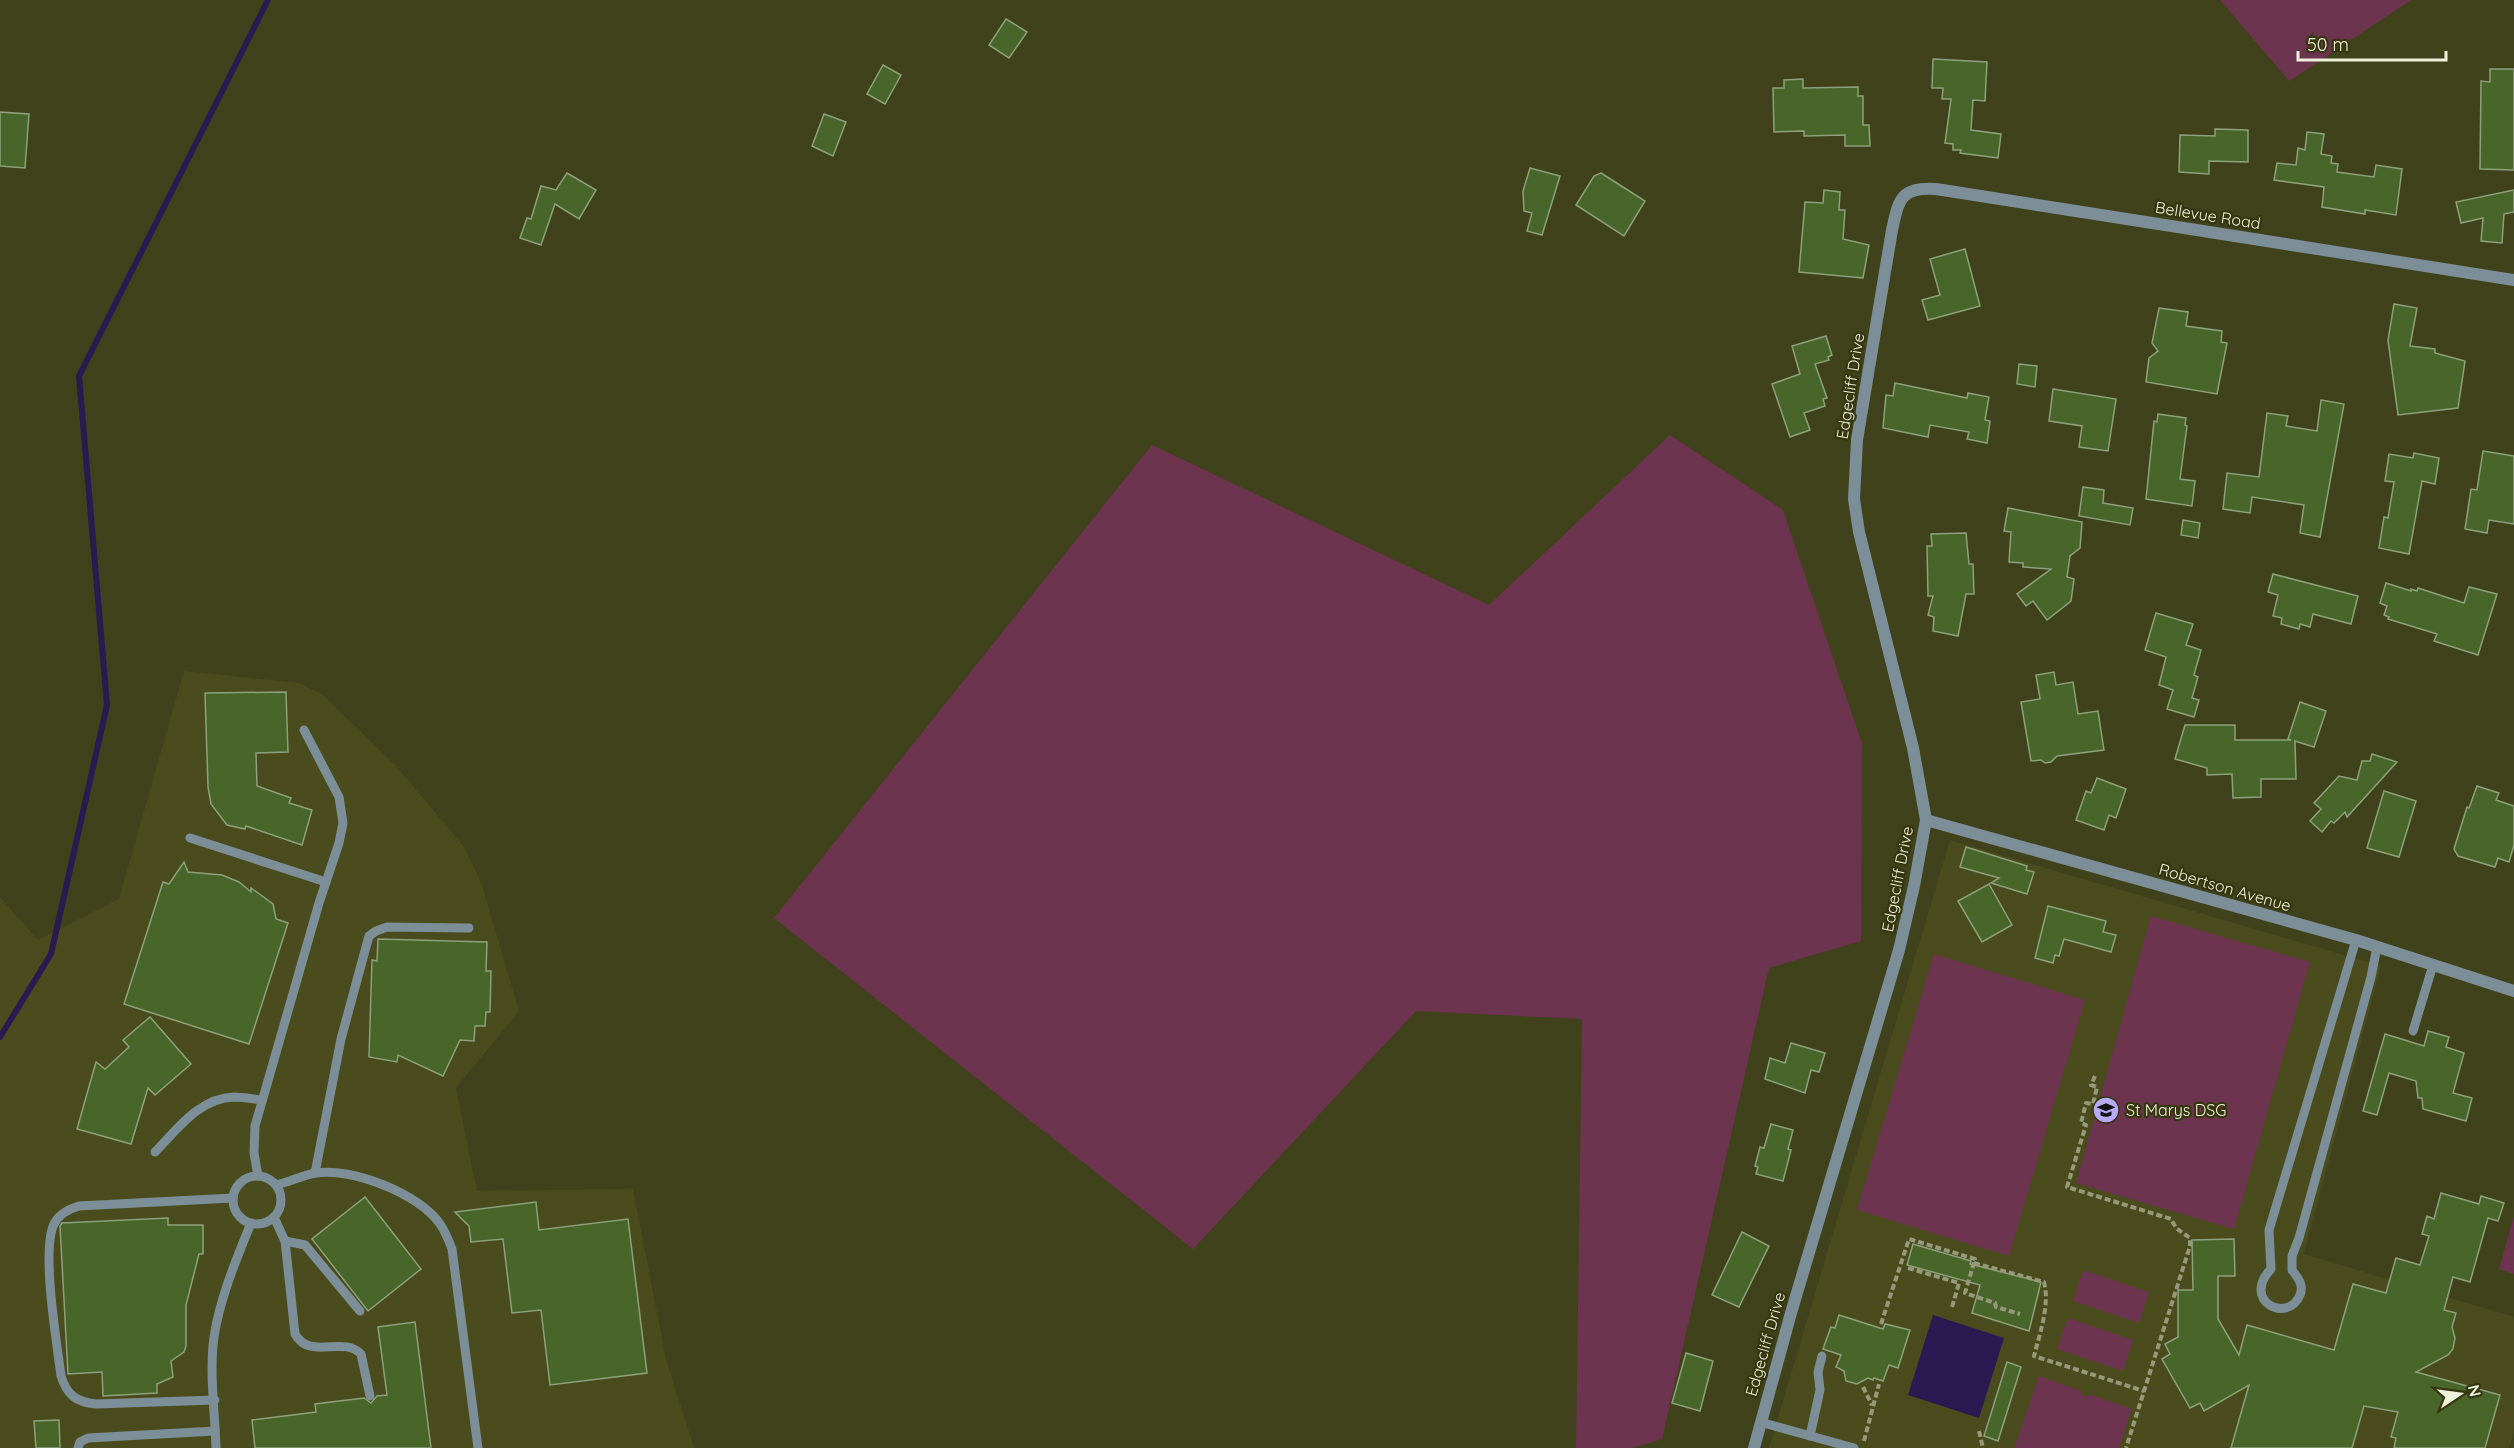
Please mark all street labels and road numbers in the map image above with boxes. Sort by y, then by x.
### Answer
street label: Bellevue Road [2154,197,2262,233]
street label: Edgecliff Drive [1832,331,1868,441]
street label: Edgecliff Drive [1877,824,1917,934]
street label: Robertson Avenue [2157,859,2293,915]
street label: Edgecliff Drive [1741,1290,1789,1398]

